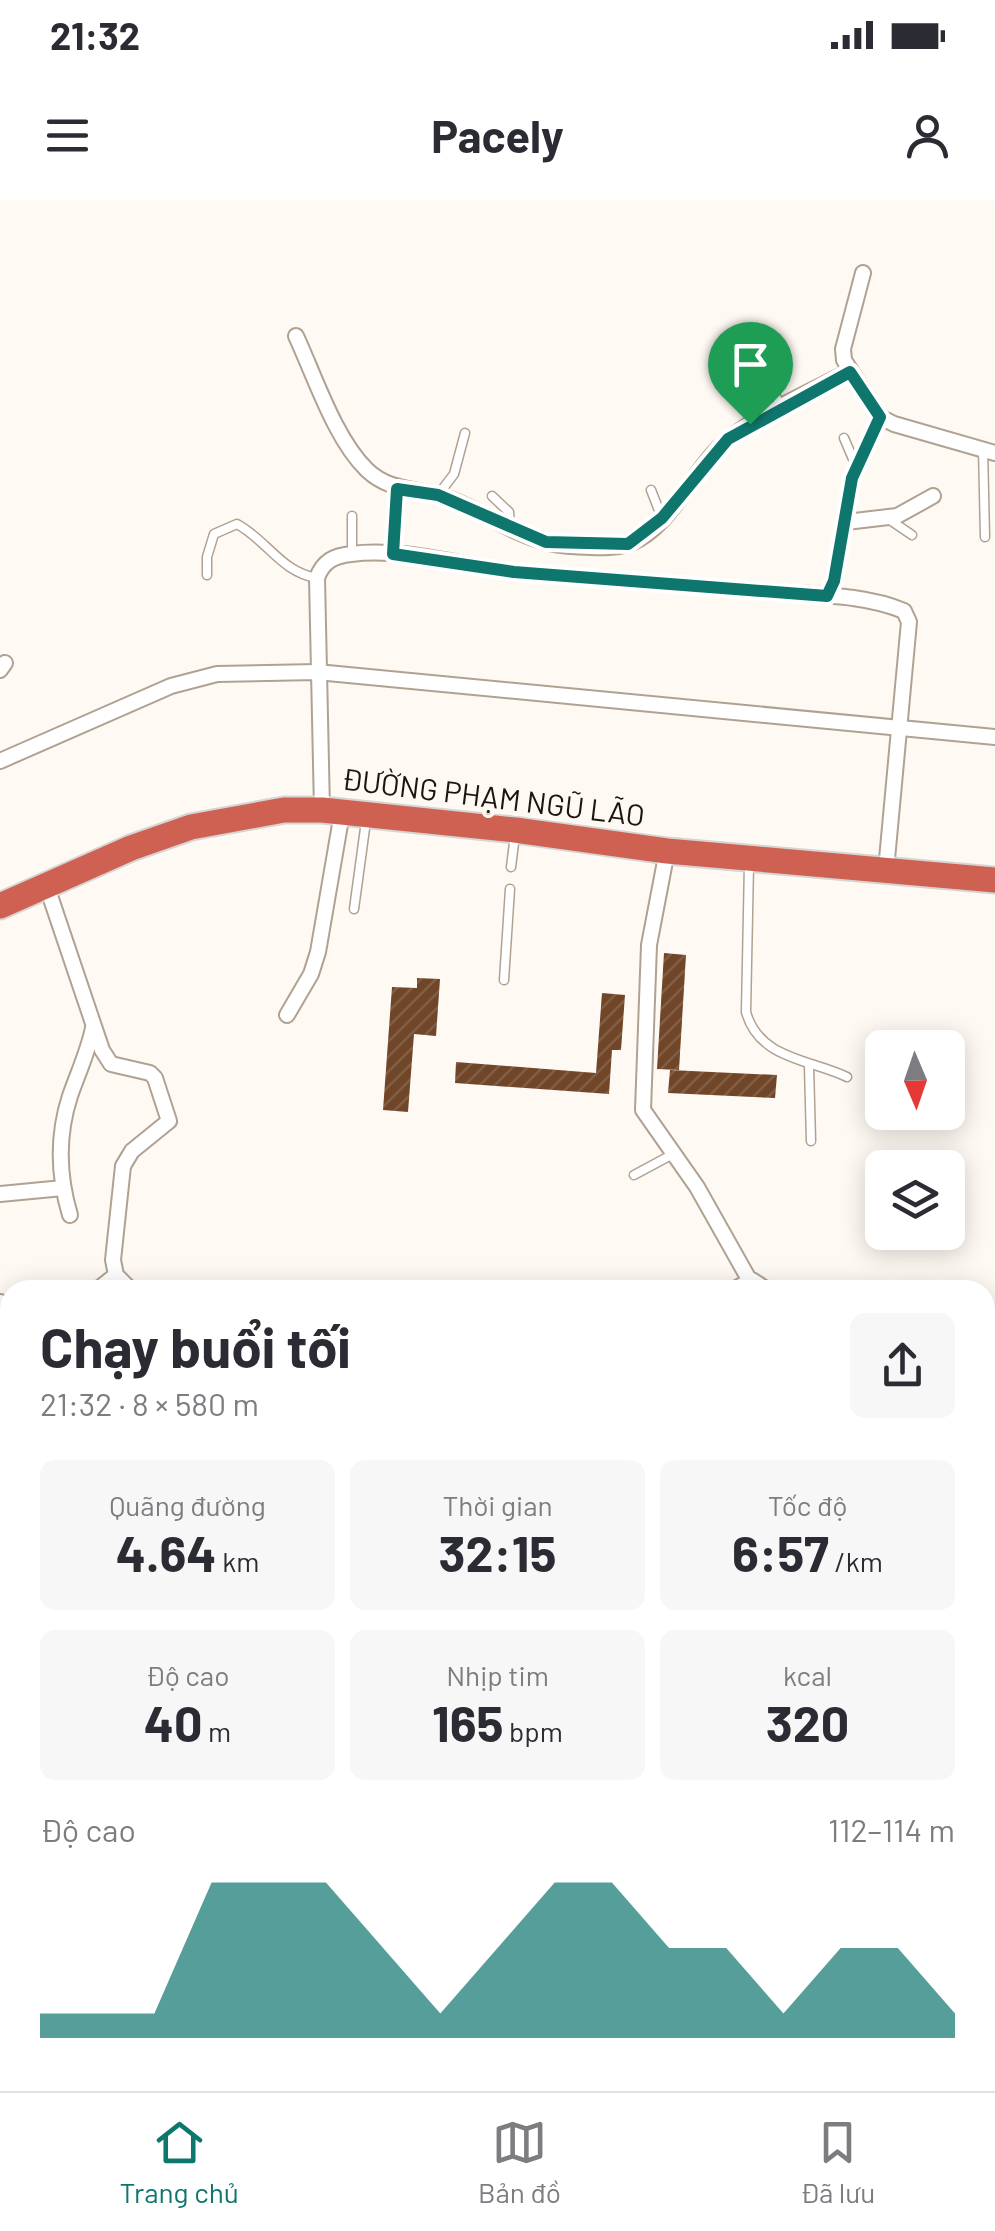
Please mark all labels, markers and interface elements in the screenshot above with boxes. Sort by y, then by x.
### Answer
text: 21:32 [50,12,140,58]
icon: menu [40,108,95,163]
text: Pacely [431,108,564,162]
icon: person [900,108,955,163]
pin [708,322,793,425]
icon: arrive [723,337,778,392]
street label: ĐƯỜNG PHẠM NGŨ LÃO [340,760,647,832]
north arrow [865,1030,965,1130]
map controls [865,1030,965,1250]
button: layers [865,1150,965,1250]
text: Chạy buổi tối [40,1313,351,1379]
button: share [850,1313,955,1418]
text: 21:32 · 8 × 580 m [40,1384,259,1422]
text: Quãng đường [109,1488,266,1522]
text: Thời gian [442,1488,553,1522]
text: Tốc độ [768,1488,847,1522]
text: 4.64 [116,1522,217,1582]
text: 32:15 [439,1522,556,1582]
text: 6:57 [732,1522,829,1582]
text: km [217,1544,259,1578]
text: /km [829,1544,883,1578]
text: Độ cao [146,1658,229,1692]
text: Nhịp tim [446,1658,549,1692]
text: kcal [783,1658,832,1692]
text: 40 [144,1692,202,1752]
text: 165 [432,1692,503,1752]
text: 320 [766,1692,849,1752]
text: m [202,1714,231,1748]
text: bpm [503,1714,563,1748]
text: Độ cao [40,1810,136,1848]
text: 112–114 m [828,1810,955,1848]
tab: Trang chủ [120,2115,239,2209]
tab: Bản đồ [478,2115,561,2209]
tab: Đã lưu [800,2115,875,2209]

